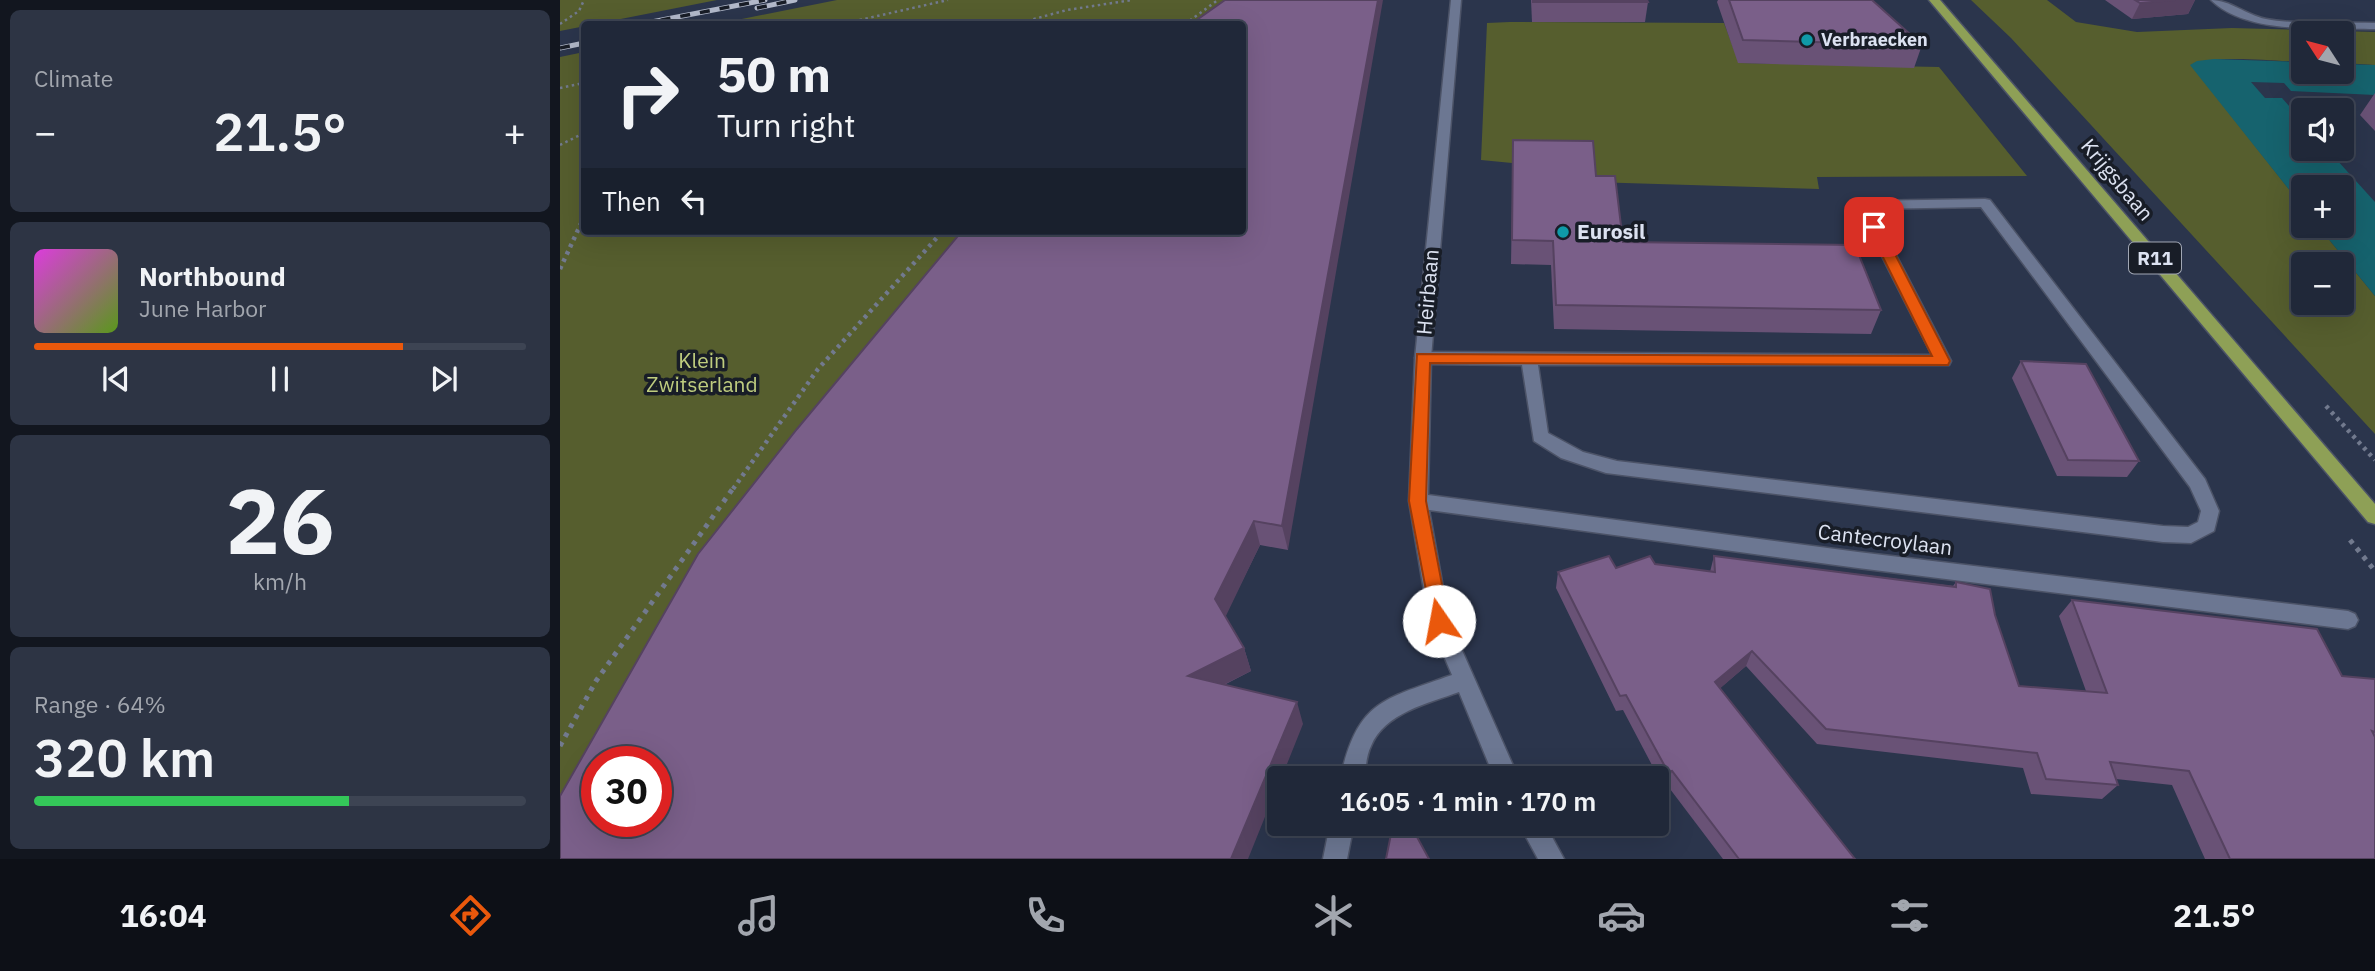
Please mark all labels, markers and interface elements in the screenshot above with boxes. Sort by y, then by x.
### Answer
north arrow [2291,21,2354,84]
map controls [2291,21,2354,315]
place label: Verbraecken [1821,28,1928,51]
marker: Verbraecken [1799,32,1815,48]
text: 50 m [717,42,831,105]
icon: right [602,49,693,140]
text: Climate [34,63,113,93]
text: 21.5° [213,98,347,165]
button: sound [2291,98,2354,161]
text: Turn right [717,104,855,146]
text: − [34,107,57,156]
text: + [503,107,526,156]
street label: Krijgsbaan [2075,132,2160,226]
button: + [2291,175,2354,238]
icon: left [675,182,713,220]
text: Then [602,184,661,218]
pin [1844,197,1904,257]
icon: arrive [1855,208,1893,246]
place label: Eurosil [1577,217,1645,245]
marker: Eurosil [1555,224,1571,240]
road number: R11 [2129,242,2181,274]
street label: Heirbaan [1409,248,1445,336]
button: − [2291,252,2354,315]
text: Northbound [139,259,286,293]
text: June Harbor [139,293,267,323]
park label: Klein Zwitserland [646,346,758,398]
icon: previous [97,360,135,398]
icon: pause [261,360,299,398]
icon: next [425,360,463,398]
text: 26 [225,461,335,579]
street label: Cantecroylaan [1816,517,1954,561]
text: km/h [253,566,307,596]
position arrow [1402,584,1476,658]
text: Range · 64% [34,689,166,719]
text: 320 km [34,724,215,791]
speed limit sign: 30 [581,746,672,837]
text: 16:05 · 1 min · 170 m [1340,784,1596,818]
icon: directions [446,891,495,940]
icon: music [734,891,783,940]
icon: phone [1021,891,1070,940]
icon: climate [1309,891,1358,940]
icon: car [1597,891,1646,940]
icon: filters [1885,891,1934,940]
text: 16:04 [119,894,207,936]
text: 21.5° [2173,894,2256,936]

